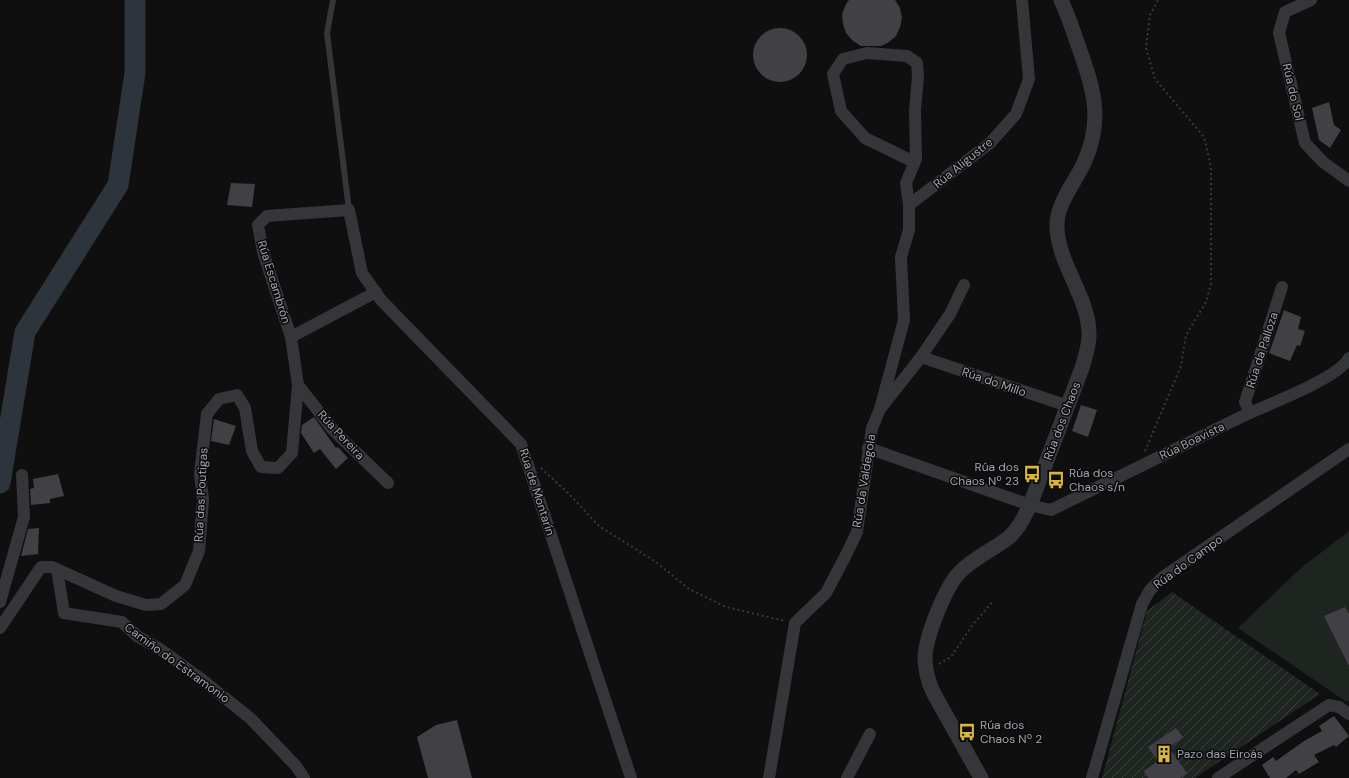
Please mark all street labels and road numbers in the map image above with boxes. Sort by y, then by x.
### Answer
street label: Rúa do Sol [1279,62,1307,122]
street label: Rúa Aligustre [930,134,996,192]
street label: Rúa Escambrón [254,238,294,326]
street label: Rúa da Palloza [1242,310,1282,390]
street label: Rúa do Millo [960,364,1028,400]
street label: Rúa dos Chaos [1040,379,1084,463]
street label: Rúa Pereira [314,407,368,463]
street label: Rúa Boavista [1157,418,1227,464]
street label: Rúa da Valdegola [849,433,879,529]
street label: Rúa de Montarín [515,446,559,538]
street label: Rúa das Poutigas [191,447,211,543]
street label: Rúa do Campo [1150,531,1226,593]
street label: Camiño do Estramonio [121,619,233,707]

